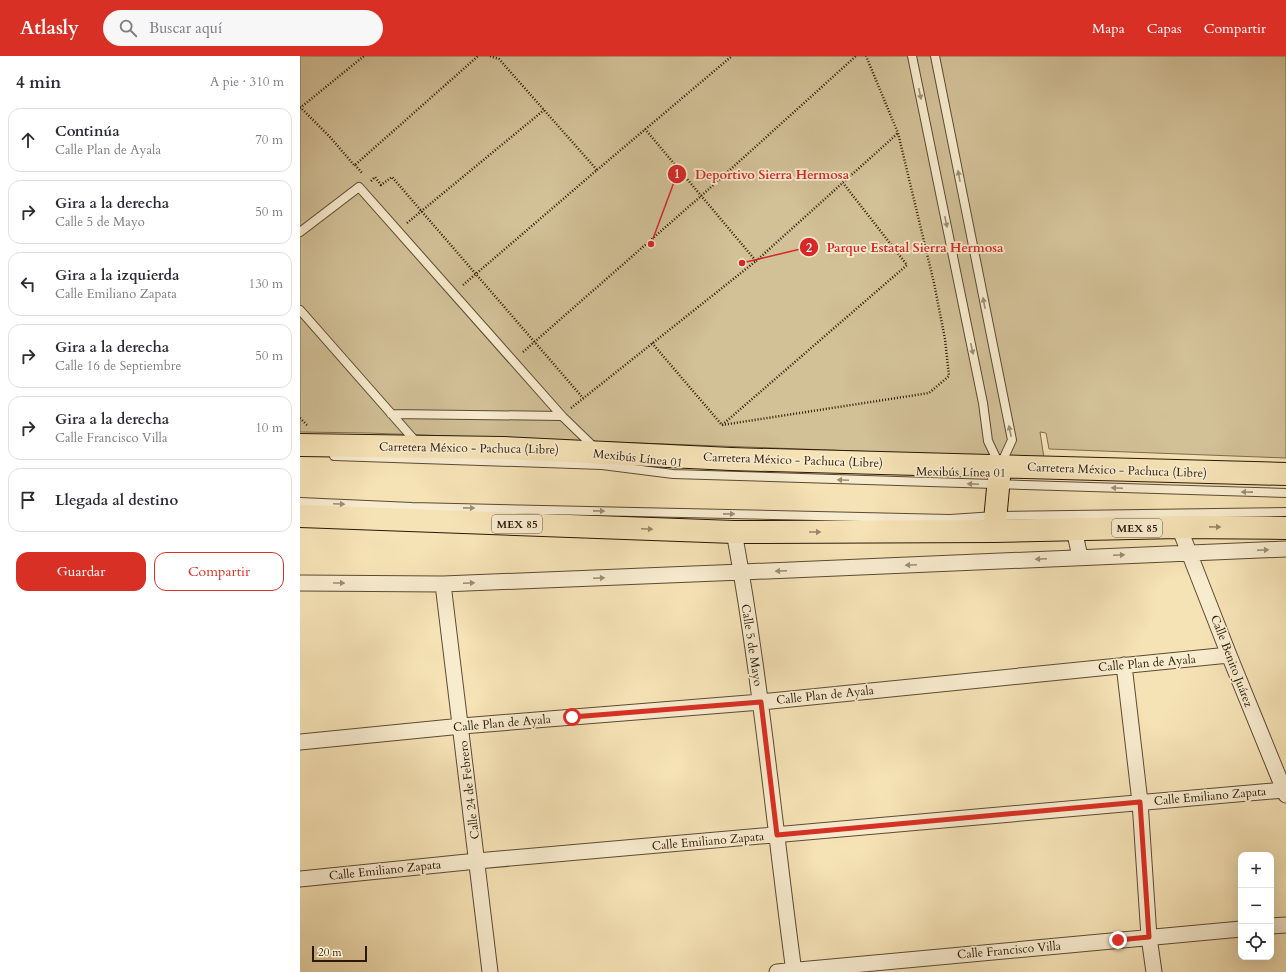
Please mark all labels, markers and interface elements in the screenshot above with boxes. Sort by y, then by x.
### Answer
search box [103,10,383,46]
text: Atlasly [20,15,79,41]
icon: search [117,17,139,39]
text: Buscar aquí [149,18,222,38]
text: Mapa [1092,19,1125,38]
text: Capas [1147,19,1182,38]
text: Compartir [1204,19,1266,38]
text: 4 min [16,71,61,94]
text: A pie · 310 m [210,73,284,91]
one-way arrow [917,88,923,100]
text: Continúa [55,121,120,141]
icon: ahead [17,129,39,151]
text: 70 m [255,131,283,149]
text: Calle Plan de Ayala [55,141,161,159]
callout: Deportivo Sierra Hermosa [667,162,857,187]
text: 1 [674,166,680,182]
text: Deportivo Sierra Hermosa [695,166,850,184]
one-way arrow [955,170,961,182]
text: Gira a la derecha [55,193,169,213]
icon: right [17,201,39,223]
text: 50 m [255,203,283,221]
text: Calle 5 de Mayo [55,213,145,231]
one-way arrow [943,215,949,228]
callout: Parque Estatal Sierra Hermosa [799,235,1012,260]
text: Parque Estatal Sierra Hermosa [827,239,1004,257]
text: 2 [806,240,812,256]
text: Gira a la izquierda [55,265,179,285]
icon: left [17,273,39,295]
text: 130 m [249,275,283,293]
text: Calle Emiliano Zapata [55,285,177,303]
one-way arrow [981,297,987,309]
text: Gira a la derecha [55,337,169,357]
one-way arrow [969,343,975,355]
icon: right [17,345,39,367]
text: 50 m [255,347,283,365]
text: Calle 16 de Septiembre [55,357,181,375]
text: Gira a la derecha [55,409,169,429]
icon: right [17,417,39,439]
text: 10 m [255,419,283,437]
one-way arrow [1007,425,1013,437]
text: Calle Francisco Villa [55,429,168,447]
street label: Carretera México - Pachuca (Libre) [379,438,559,458]
street label: Mexibús Línea 01 [592,445,684,471]
street label: Carretera México - Pachuca (Libre) [703,449,883,471]
street label: Carretera México - Pachuca (Libre) [1027,459,1207,481]
street label: Mexibús Línea 01 [916,463,1006,481]
one-way arrow [836,477,849,483]
one-way arrow [967,481,979,488]
one-way arrow [1111,484,1123,491]
icon: arrive [17,489,39,511]
one-way arrow [1241,489,1253,496]
text: Llegada al destino [55,490,178,510]
one-way arrow [333,501,346,507]
one-way arrow [463,505,476,511]
one-way arrow [593,508,606,514]
one-way arrow [723,511,736,517]
road number: MEX 85 [492,515,542,533]
road number: MEX 85 [1112,519,1162,537]
one-way arrow [1209,524,1221,531]
one-way arrow [641,526,654,532]
one-way arrow [809,529,822,535]
one-way arrow [1257,546,1269,553]
button: Guardar [16,552,146,591]
button: Compartir [154,552,284,591]
one-way arrow [1113,552,1125,559]
one-way arrow [1034,556,1047,562]
one-way arrow [905,561,917,568]
one-way arrow [775,567,787,574]
one-way arrow [593,574,605,581]
one-way arrow [463,579,475,586]
one-way arrow [333,580,346,586]
street label: Calle 5 de Mayo [738,603,766,688]
street label: Calle Benito Juárez [1207,613,1257,710]
street label: Calle Plan de Ayala [1098,651,1197,675]
street label: Calle Plan de Ayala [775,682,875,708]
route start [563,708,581,726]
street label: Calle Plan de Ayala [453,711,552,735]
street label: Calle 24 de Febrero [455,739,483,840]
street label: Calle Emiliano Zapata [1153,783,1268,809]
street label: Calle Emiliano Zapata [651,828,766,854]
map controls [1238,852,1274,960]
button: + [1238,852,1274,888]
street label: Calle Emiliano Zapata [328,856,443,884]
button: − [1238,888,1274,924]
button: locate [1238,924,1274,960]
route end [1109,931,1127,949]
street label: Calle Francisco Villa [957,937,1062,962]
scale bar [312,944,367,963]
text: 20 m [318,945,342,960]

